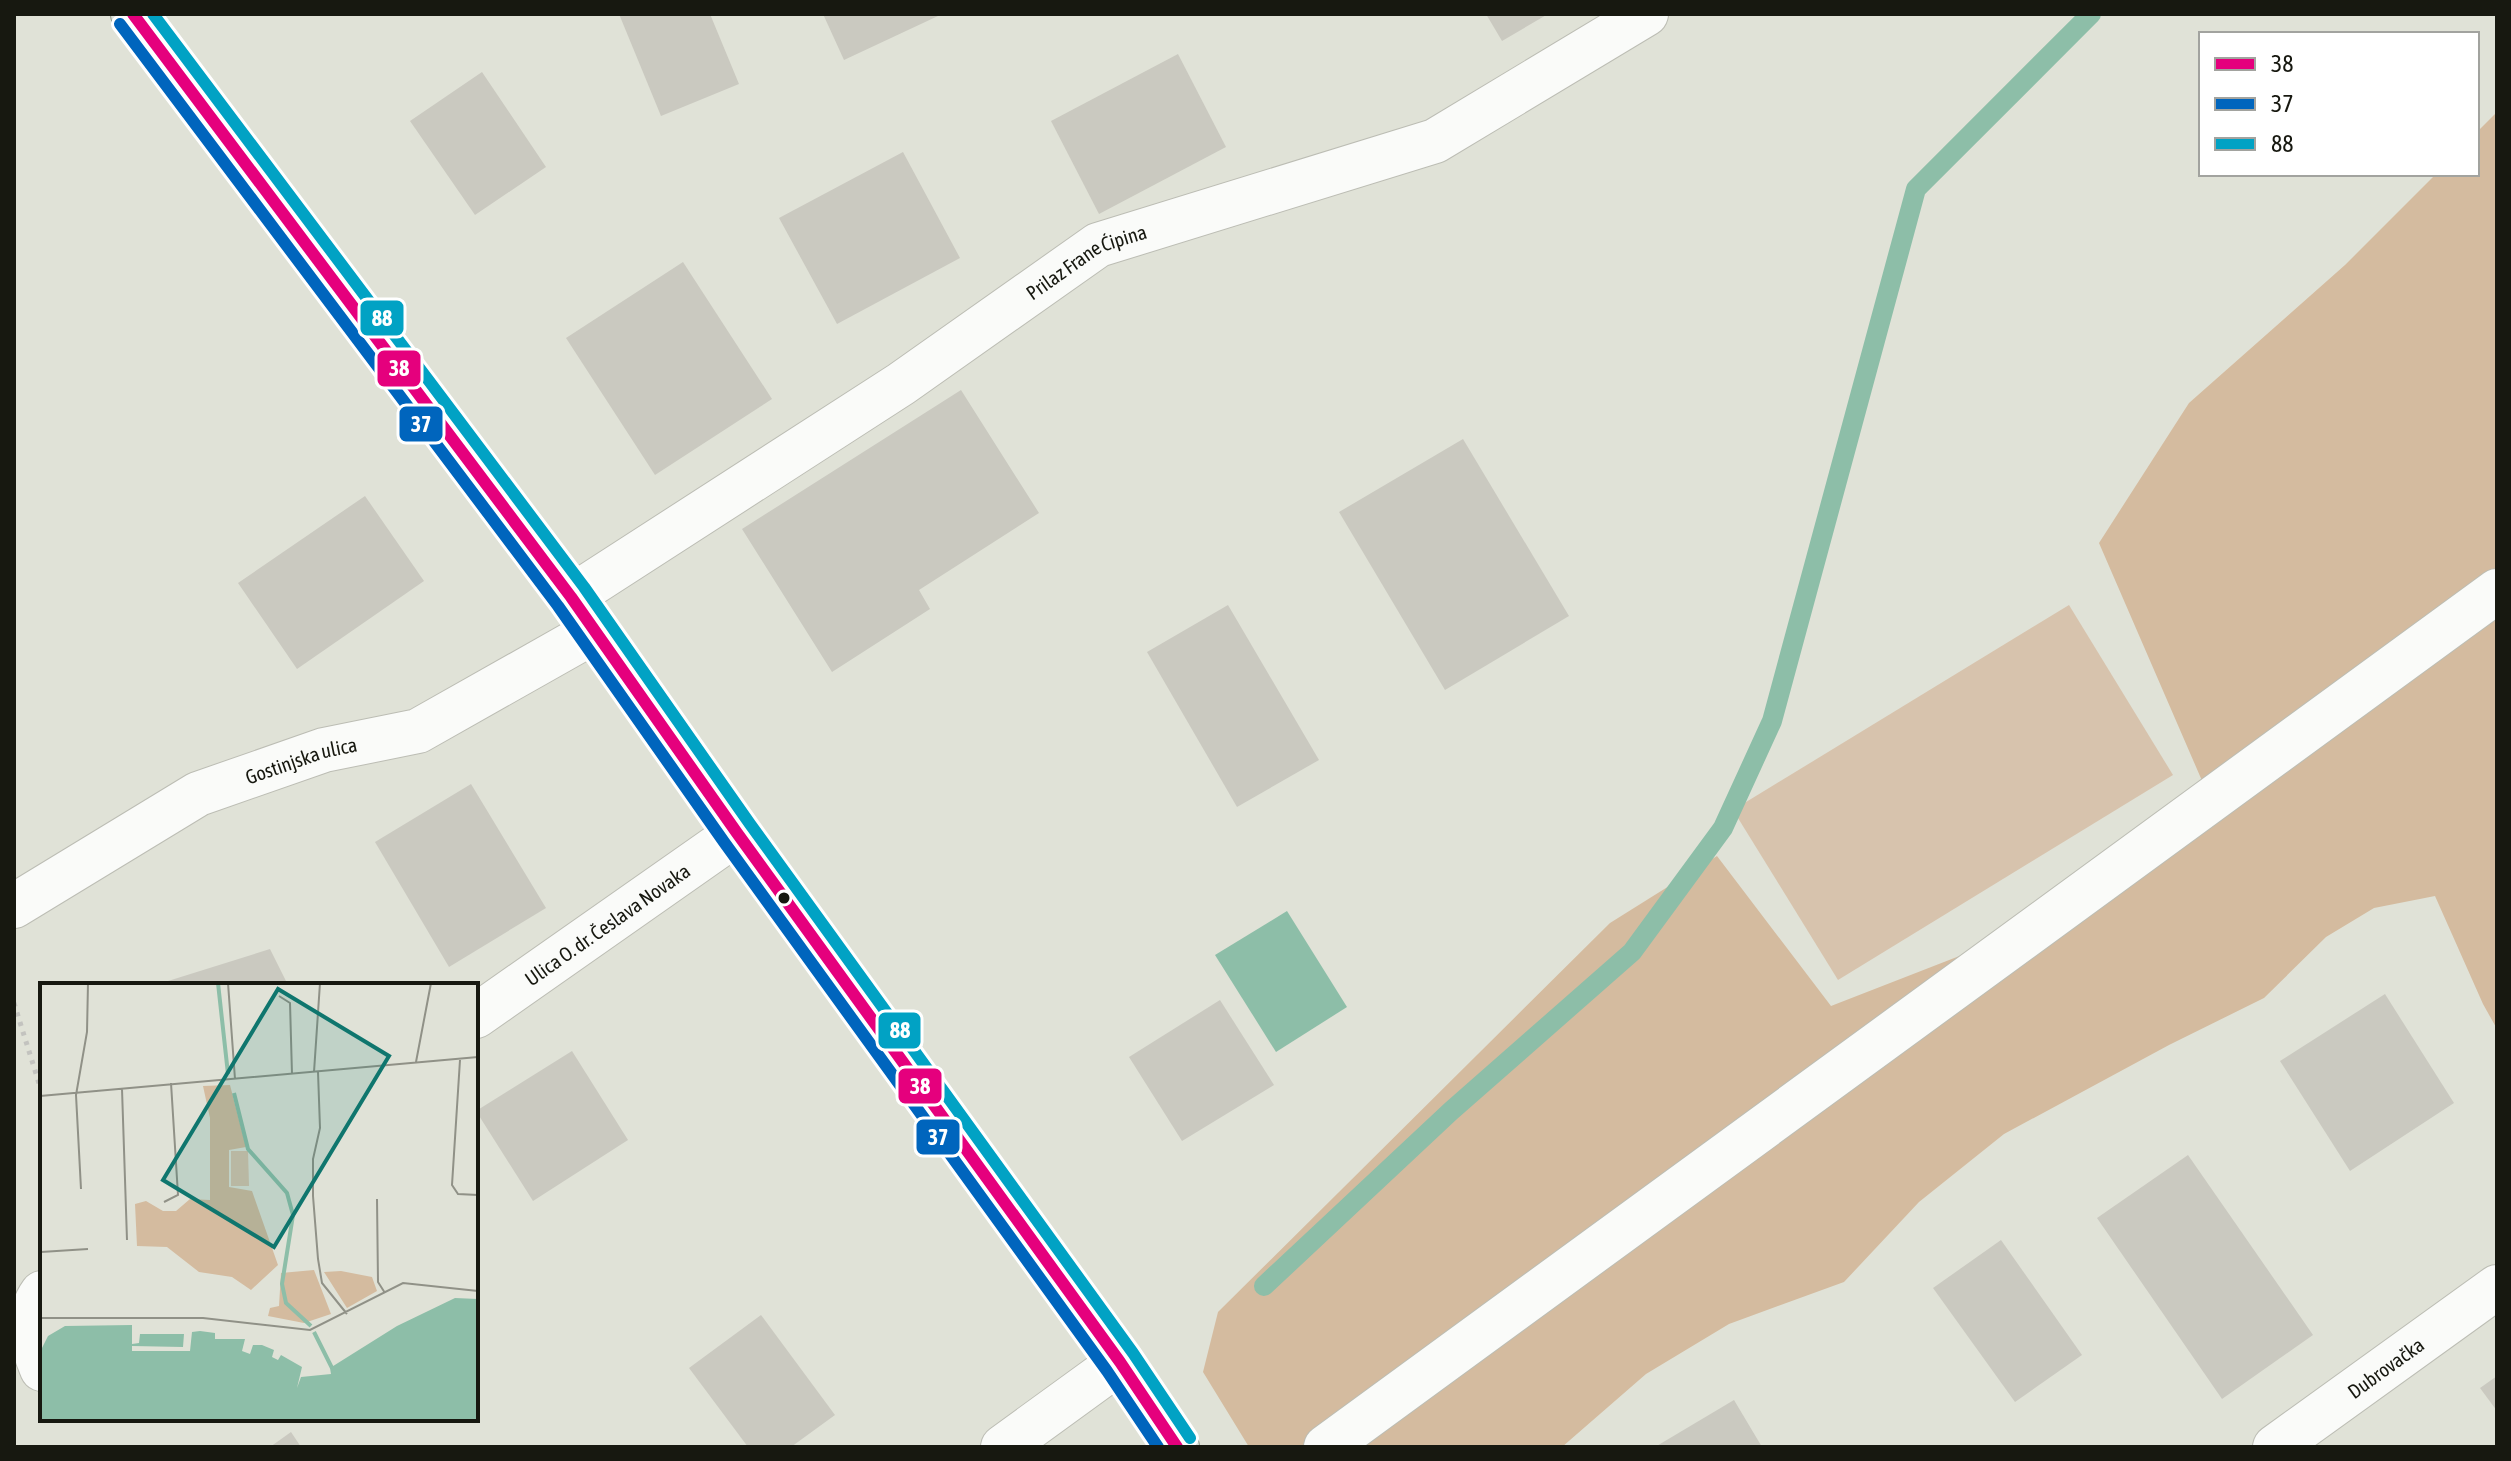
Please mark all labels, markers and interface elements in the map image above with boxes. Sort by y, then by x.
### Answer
legend [2199,32,2479,176]
text: 38 [2271,50,2294,77]
text: 37 [2271,90,2294,117]
text: 88 [2271,130,2294,157]
street label: Prilaz Frane Ćipina [1021,219,1149,304]
line badge: 88 [359,299,405,337]
text: 88 [372,305,392,331]
line badge: 38 [376,349,422,388]
text: 38 [389,355,409,381]
line badge: 37 [398,405,444,443]
text: 37 [411,411,431,437]
street label: Gostinjska ulica [242,732,359,788]
street label: Ulica O. dr. Česlava Novaka [520,858,694,990]
unlabelled marker [776,890,792,906]
inset map [40,983,478,1421]
line badge: 88 [877,1011,922,1050]
text: 88 [890,1017,910,1043]
line badge: 38 [897,1067,943,1105]
text: 38 [910,1073,930,1099]
line badge: 37 [915,1118,961,1156]
text: 37 [928,1124,948,1150]
street label: Dubrovačka [2343,1332,2428,1403]

